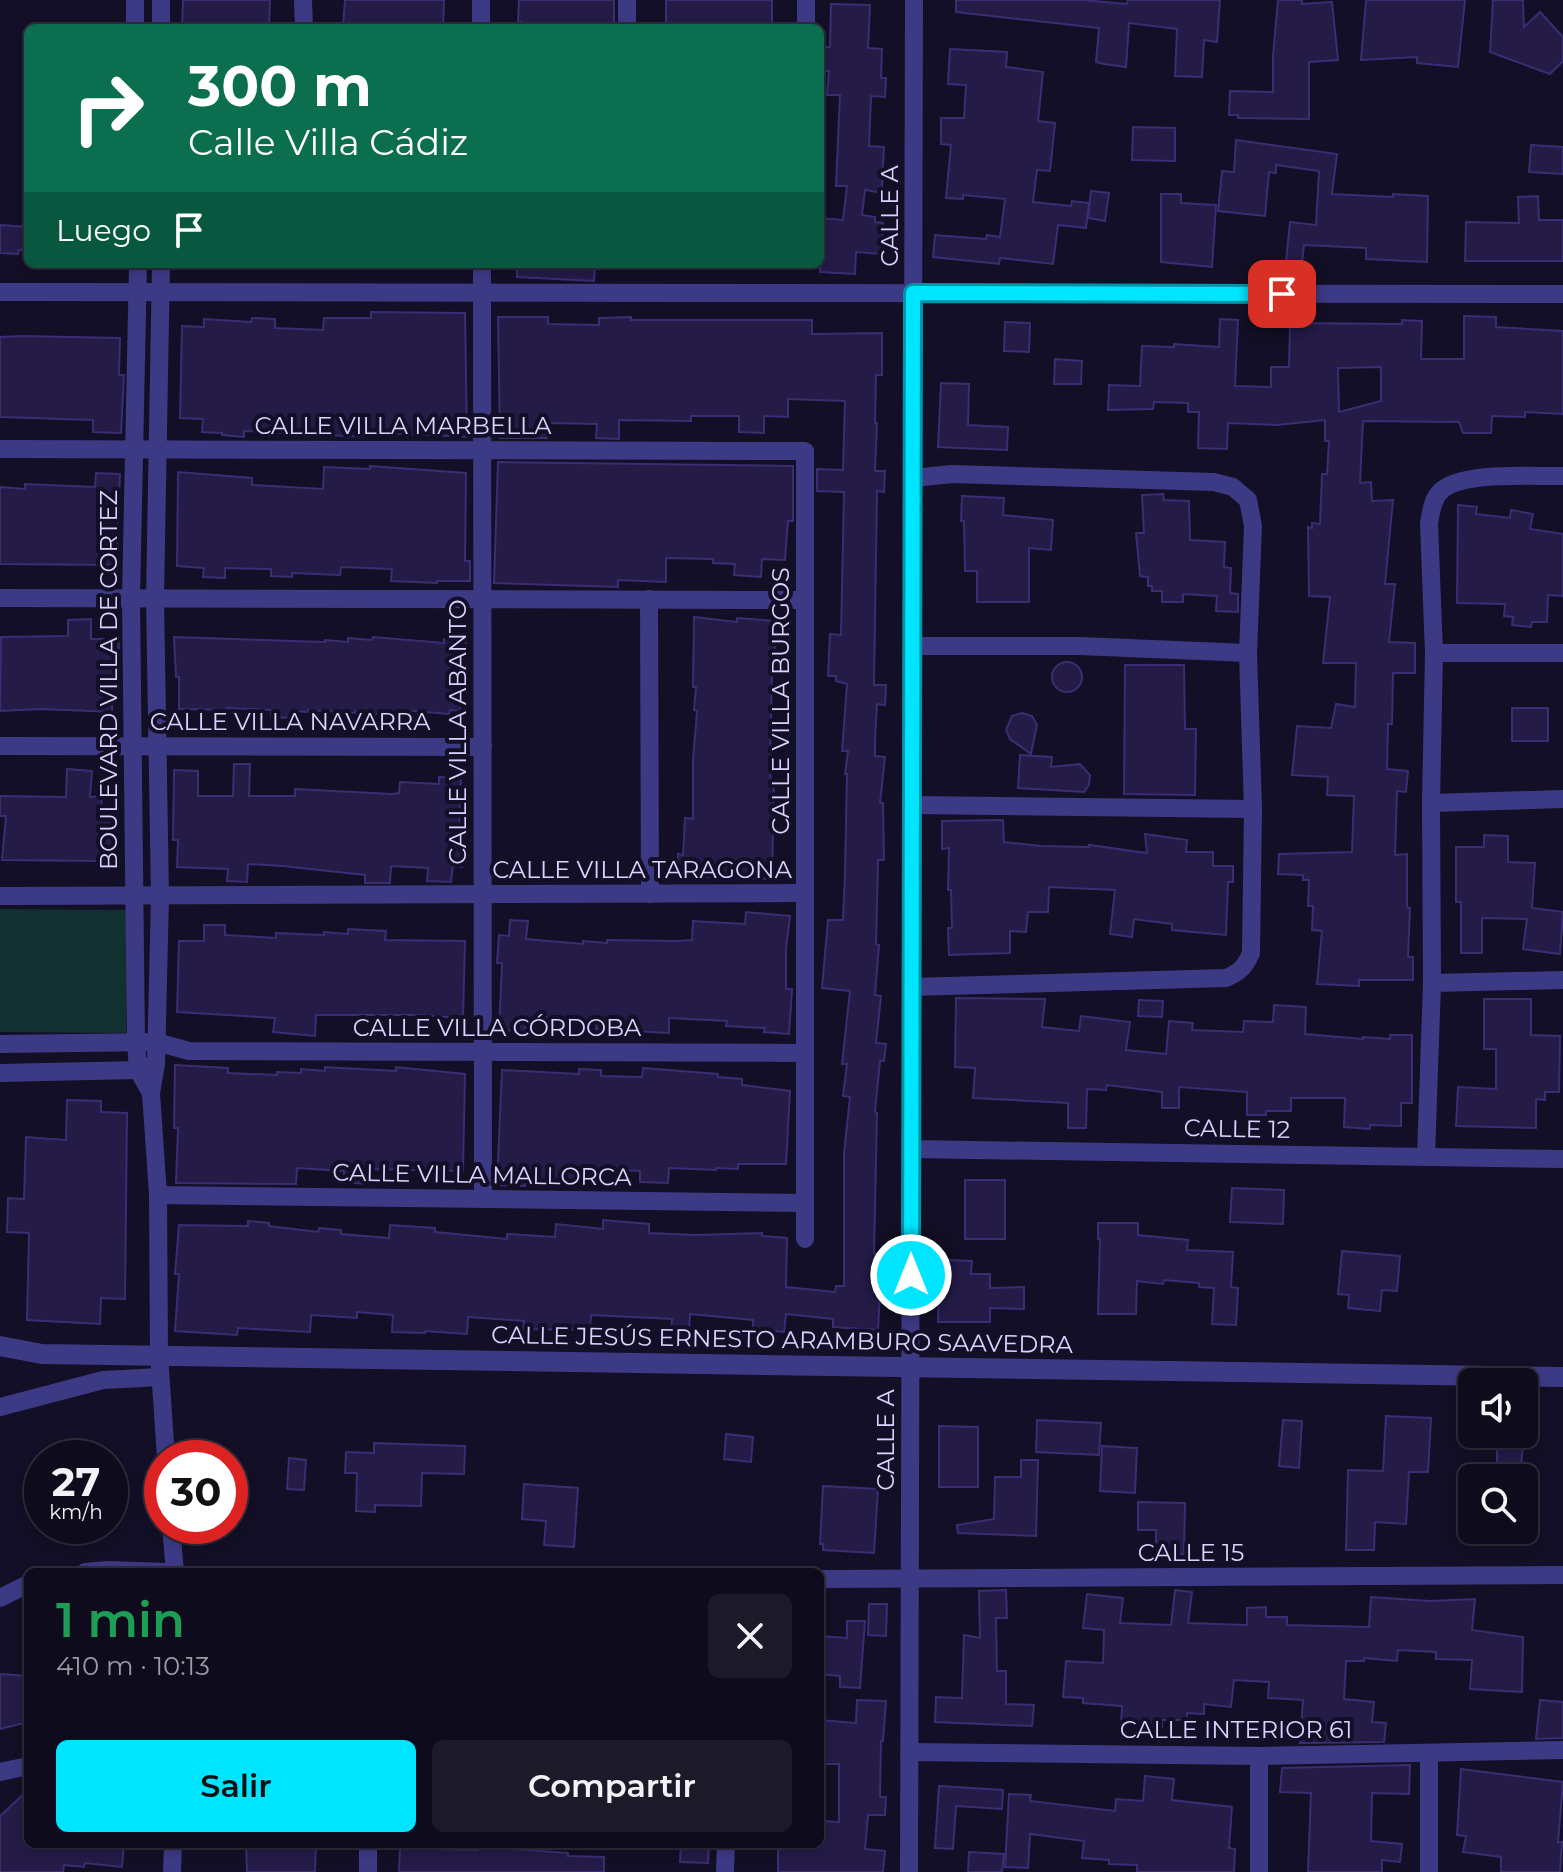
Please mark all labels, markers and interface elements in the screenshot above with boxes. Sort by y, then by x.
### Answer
text: 300 m [188,52,372,120]
icon: right [56,56,160,160]
text: Calle Villa Cádiz [188,120,468,164]
street label: CALLE A [875,164,904,267]
icon: arrive [167,208,211,252]
text: Luego [56,212,151,249]
pin [1248,260,1316,328]
icon: arrive [1260,272,1304,316]
street label: CALLE VILLA MARBELLA [255,411,552,440]
street label: BOULEVARD VILLA DE CORTEZ [94,490,123,870]
street label: CALLE VILLA BURGOS [766,567,795,835]
street label: CALLE VILLA ABANTO [443,599,472,865]
street label: CALLE VILLA NAVARRA [150,707,431,736]
street label: CALLE VILLA TARAGONA [492,855,793,884]
street label: CALLE VILLA CÓRDOBA [353,1013,642,1042]
street label: CALLE 12 [1183,1113,1291,1144]
street label: CALLE VILLA MALLORCA [332,1157,633,1192]
position arrow [869,1233,953,1317]
street label: CALLE JESÚS ERNESTO ARAMBURO SAAVEDRA [491,1320,1074,1359]
map controls [1458,1368,1538,1544]
button: sound [1458,1368,1538,1448]
street label: CALLE A [871,1388,900,1491]
speed limit sign: 30 [144,1440,248,1544]
text: 27 [52,1457,100,1506]
button: search [1458,1464,1538,1544]
text: km/h [49,1500,103,1524]
street label: CALLE 15 [1138,1538,1244,1567]
text: 1 min [56,1591,185,1649]
button: close [708,1594,792,1678]
text: 410 m · 10:13 [56,1650,210,1682]
street label: CALLE INTERIOR 61 [1120,1715,1352,1744]
button: Salir [56,1740,416,1832]
button: Compartir [432,1740,792,1832]

